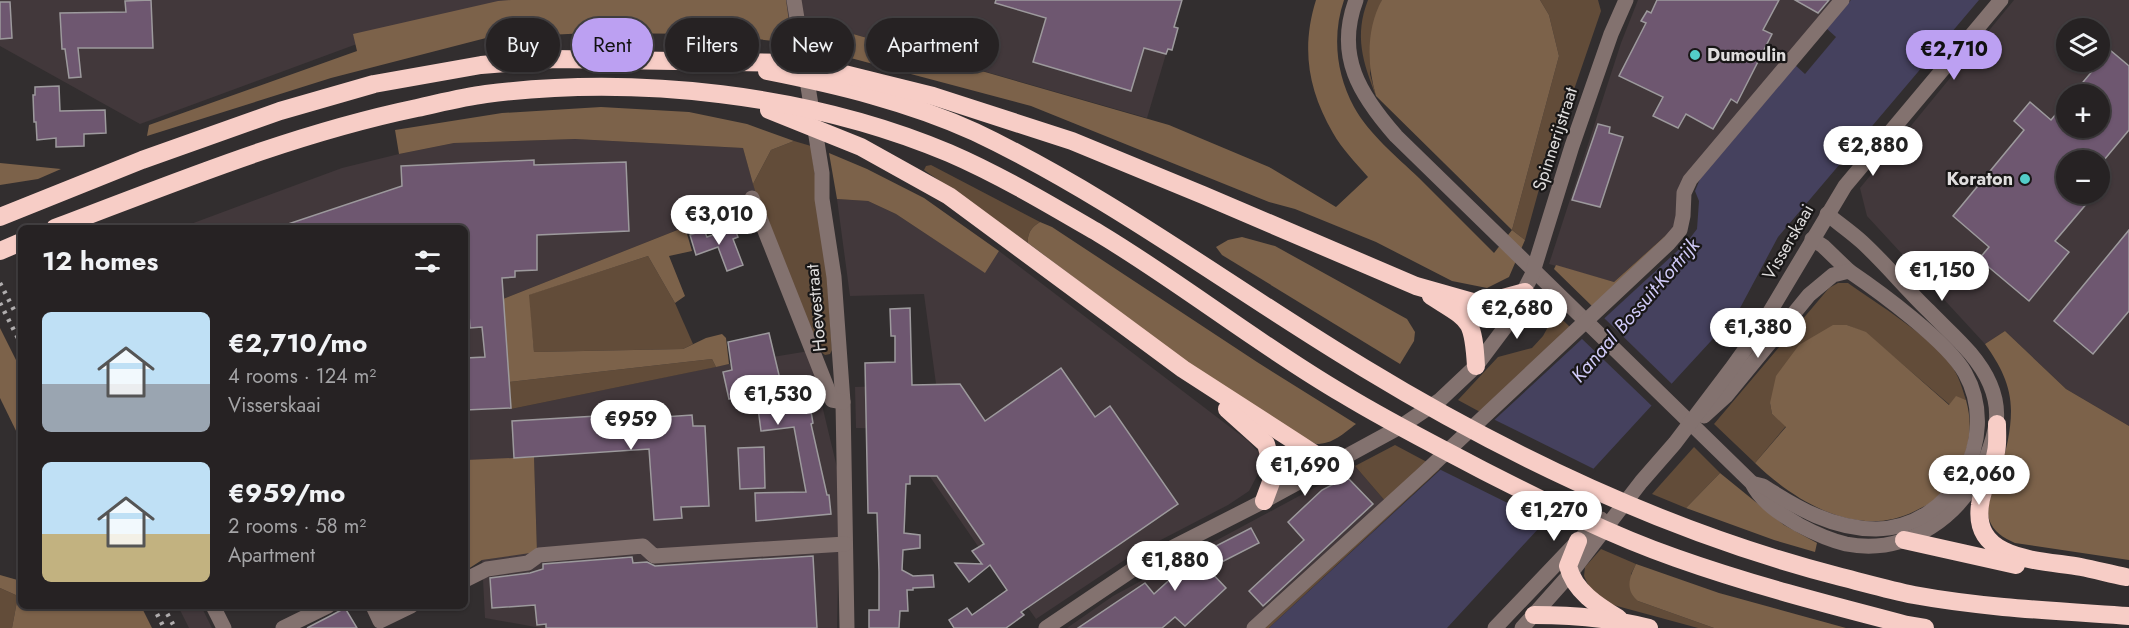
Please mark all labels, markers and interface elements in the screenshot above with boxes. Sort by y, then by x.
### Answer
chip: Buy [486,18,560,72]
chip: Rent [572,18,653,72]
chip: Filters [665,18,759,72]
chip: New [771,18,854,72]
chip: Apartment [866,18,999,72]
map controls [2056,18,2110,204]
button: layers [2056,18,2110,72]
pin: €2,710 [1905,30,2003,81]
text: €2,710 [1920,35,1988,64]
place label: Dumoulin [1707,42,1786,68]
marker: Dumoulin [1688,48,1702,62]
street label: Spinnerijstraat [1526,83,1584,194]
button: + [2056,84,2110,138]
pin: €2,880 [1824,126,1922,177]
text: €2,880 [1837,131,1909,160]
button: − [2056,150,2110,204]
place label: Koraton [1947,166,2013,192]
marker: Koraton [2018,172,2032,186]
pin: €3,010 [670,195,768,246]
street label: Visserskaai [1756,199,1820,285]
text: €3,010 [685,200,753,229]
water label: Kanaal Bossuit-Kortrijk [1564,231,1707,389]
text: 12 homes [42,242,158,280]
icon: filters [411,245,444,278]
pin: €1,150 [1893,251,1991,302]
text: €1,150 [1909,256,1975,285]
street label: Hoevestraat [799,262,833,353]
pin: €2,680 [1468,289,1566,340]
text: €2,680 [1481,294,1553,323]
pin: €1,380 [1709,308,1807,359]
text: €1,380 [1724,313,1792,342]
text: €2,710/mo [228,324,367,362]
icon: home [90,336,162,408]
text: 4 rooms · 124 m² [228,362,376,391]
pin: €1,530 [729,375,827,426]
text: €1,530 [744,380,812,409]
text: Visserskaai [228,391,321,420]
pin: €959 [595,400,667,451]
text: €959 [605,405,657,434]
pin: €1,690 [1256,446,1354,497]
text: €1,690 [1270,451,1340,480]
pin: €2,060 [1930,455,2028,506]
text: €2,060 [1943,460,2015,489]
text: €959/mo [228,474,345,512]
icon: home [90,486,162,558]
pin: €1,270 [1505,491,1603,542]
text: €1,270 [1520,496,1588,525]
text: 2 rooms · 58 m² [228,512,366,541]
text: Apartment [228,541,315,570]
pin: €1,880 [1126,541,1224,592]
text: €1,880 [1141,546,1209,575]

